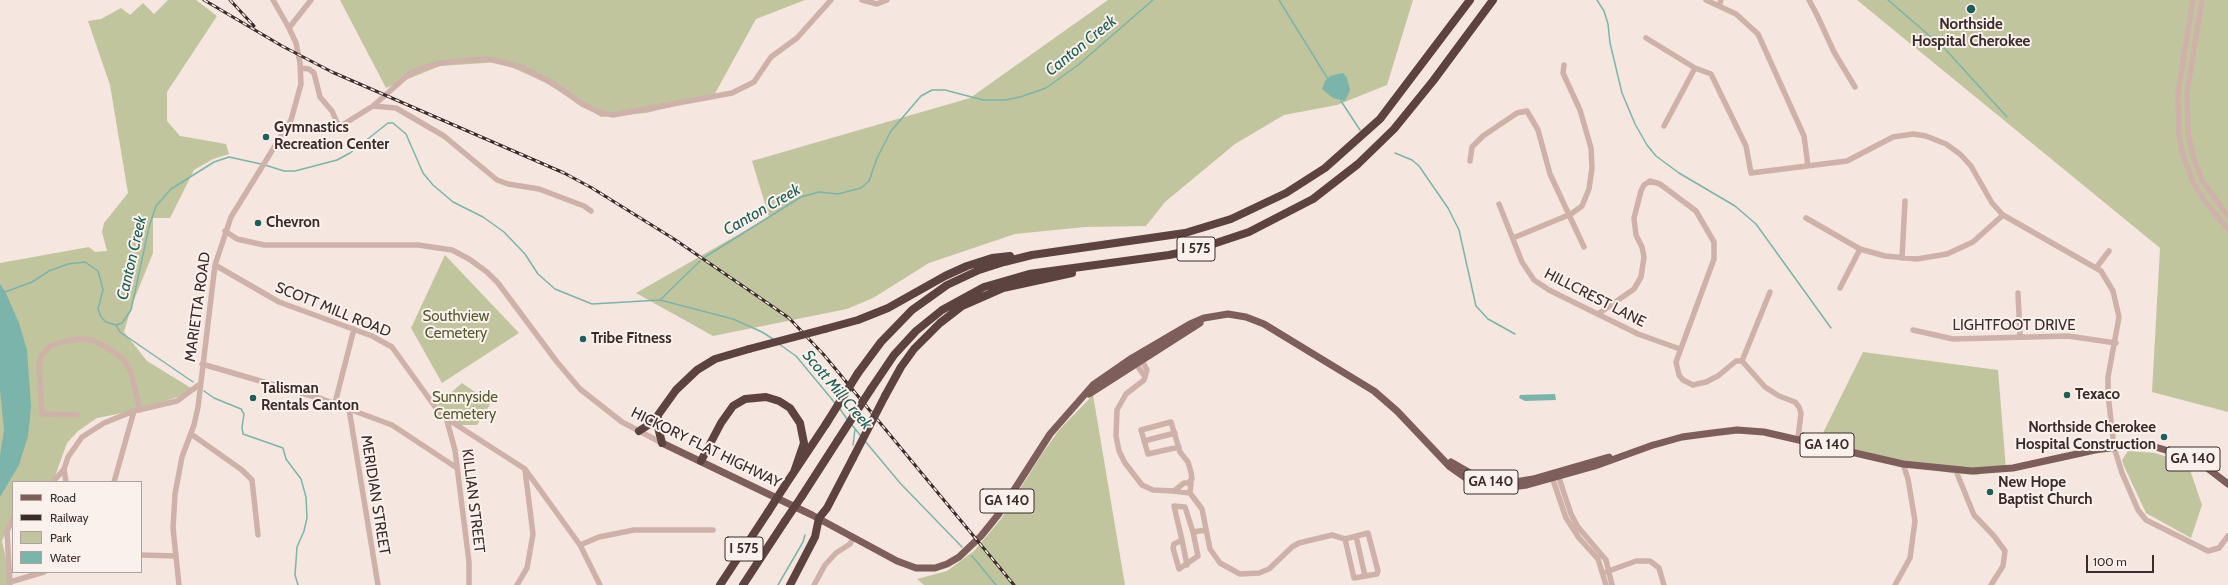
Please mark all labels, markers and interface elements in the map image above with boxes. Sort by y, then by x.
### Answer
marker: Northside Hospital Cherokee [1965,3,1977,15]
water label: Canton Creek [1042,12,1120,80]
place label: Northside Hospital Cherokee [1912,16,2030,51]
place label: Gymnastics Recreation Center [274,119,389,154]
marker: Gymnastics Recreation Center [261,132,271,142]
water label: Canton Creek [720,180,804,240]
water label: Canton Creek [113,214,151,302]
place label: Chevron [266,214,320,232]
marker: Chevron [253,218,263,228]
road number: I 575 [1177,237,1215,261]
street label: MARIETTA ROAD [181,251,215,363]
street label: HILLCREST LANE [1541,265,1649,331]
street label: SCOTT MILL ROAD [272,279,394,341]
park label: Southview Cemetery [423,308,489,343]
street label: LIGHTFOOT DRIVE [1952,317,2076,335]
place label: Tribe Fitness [591,330,672,348]
marker: Tribe Fitness [578,334,588,344]
water label: Scott Mill Creek [798,346,876,434]
place label: Talisman Rentals Canton [261,380,359,415]
place label: Texaco [2075,386,2120,404]
park label: Sunnyside Cemetery [432,389,498,424]
marker: Texaco [2062,390,2072,400]
marker: Talisman Rentals Canton [248,393,258,403]
street label: HICKORY FLAT HIGHWAY [628,404,784,492]
place label: Northside Cherokee Hospital Construction [2015,419,2156,454]
marker: Northside Cherokee Hospital Construction [2159,432,2169,442]
road number: GA 140 [1800,433,1854,457]
street label: MERIDIAN STREET [357,434,393,556]
road number: GA 140 [2166,447,2220,471]
street label: KILLIAN STREET [458,448,488,554]
road number: GA 140 [1464,470,1518,494]
place label: New Hope Baptist Church [1998,474,2093,509]
legend [12,481,142,573]
marker: New Hope Baptist Church [1985,487,1995,497]
road number: GA 140 [980,489,1034,513]
text: Road [50,490,76,505]
text: Railway [50,510,88,525]
text: Park [50,530,72,545]
road number: I 575 [725,537,763,561]
scale bar [2088,547,2156,573]
text: Water [50,550,80,565]
text: 100 m [2093,554,2127,569]

